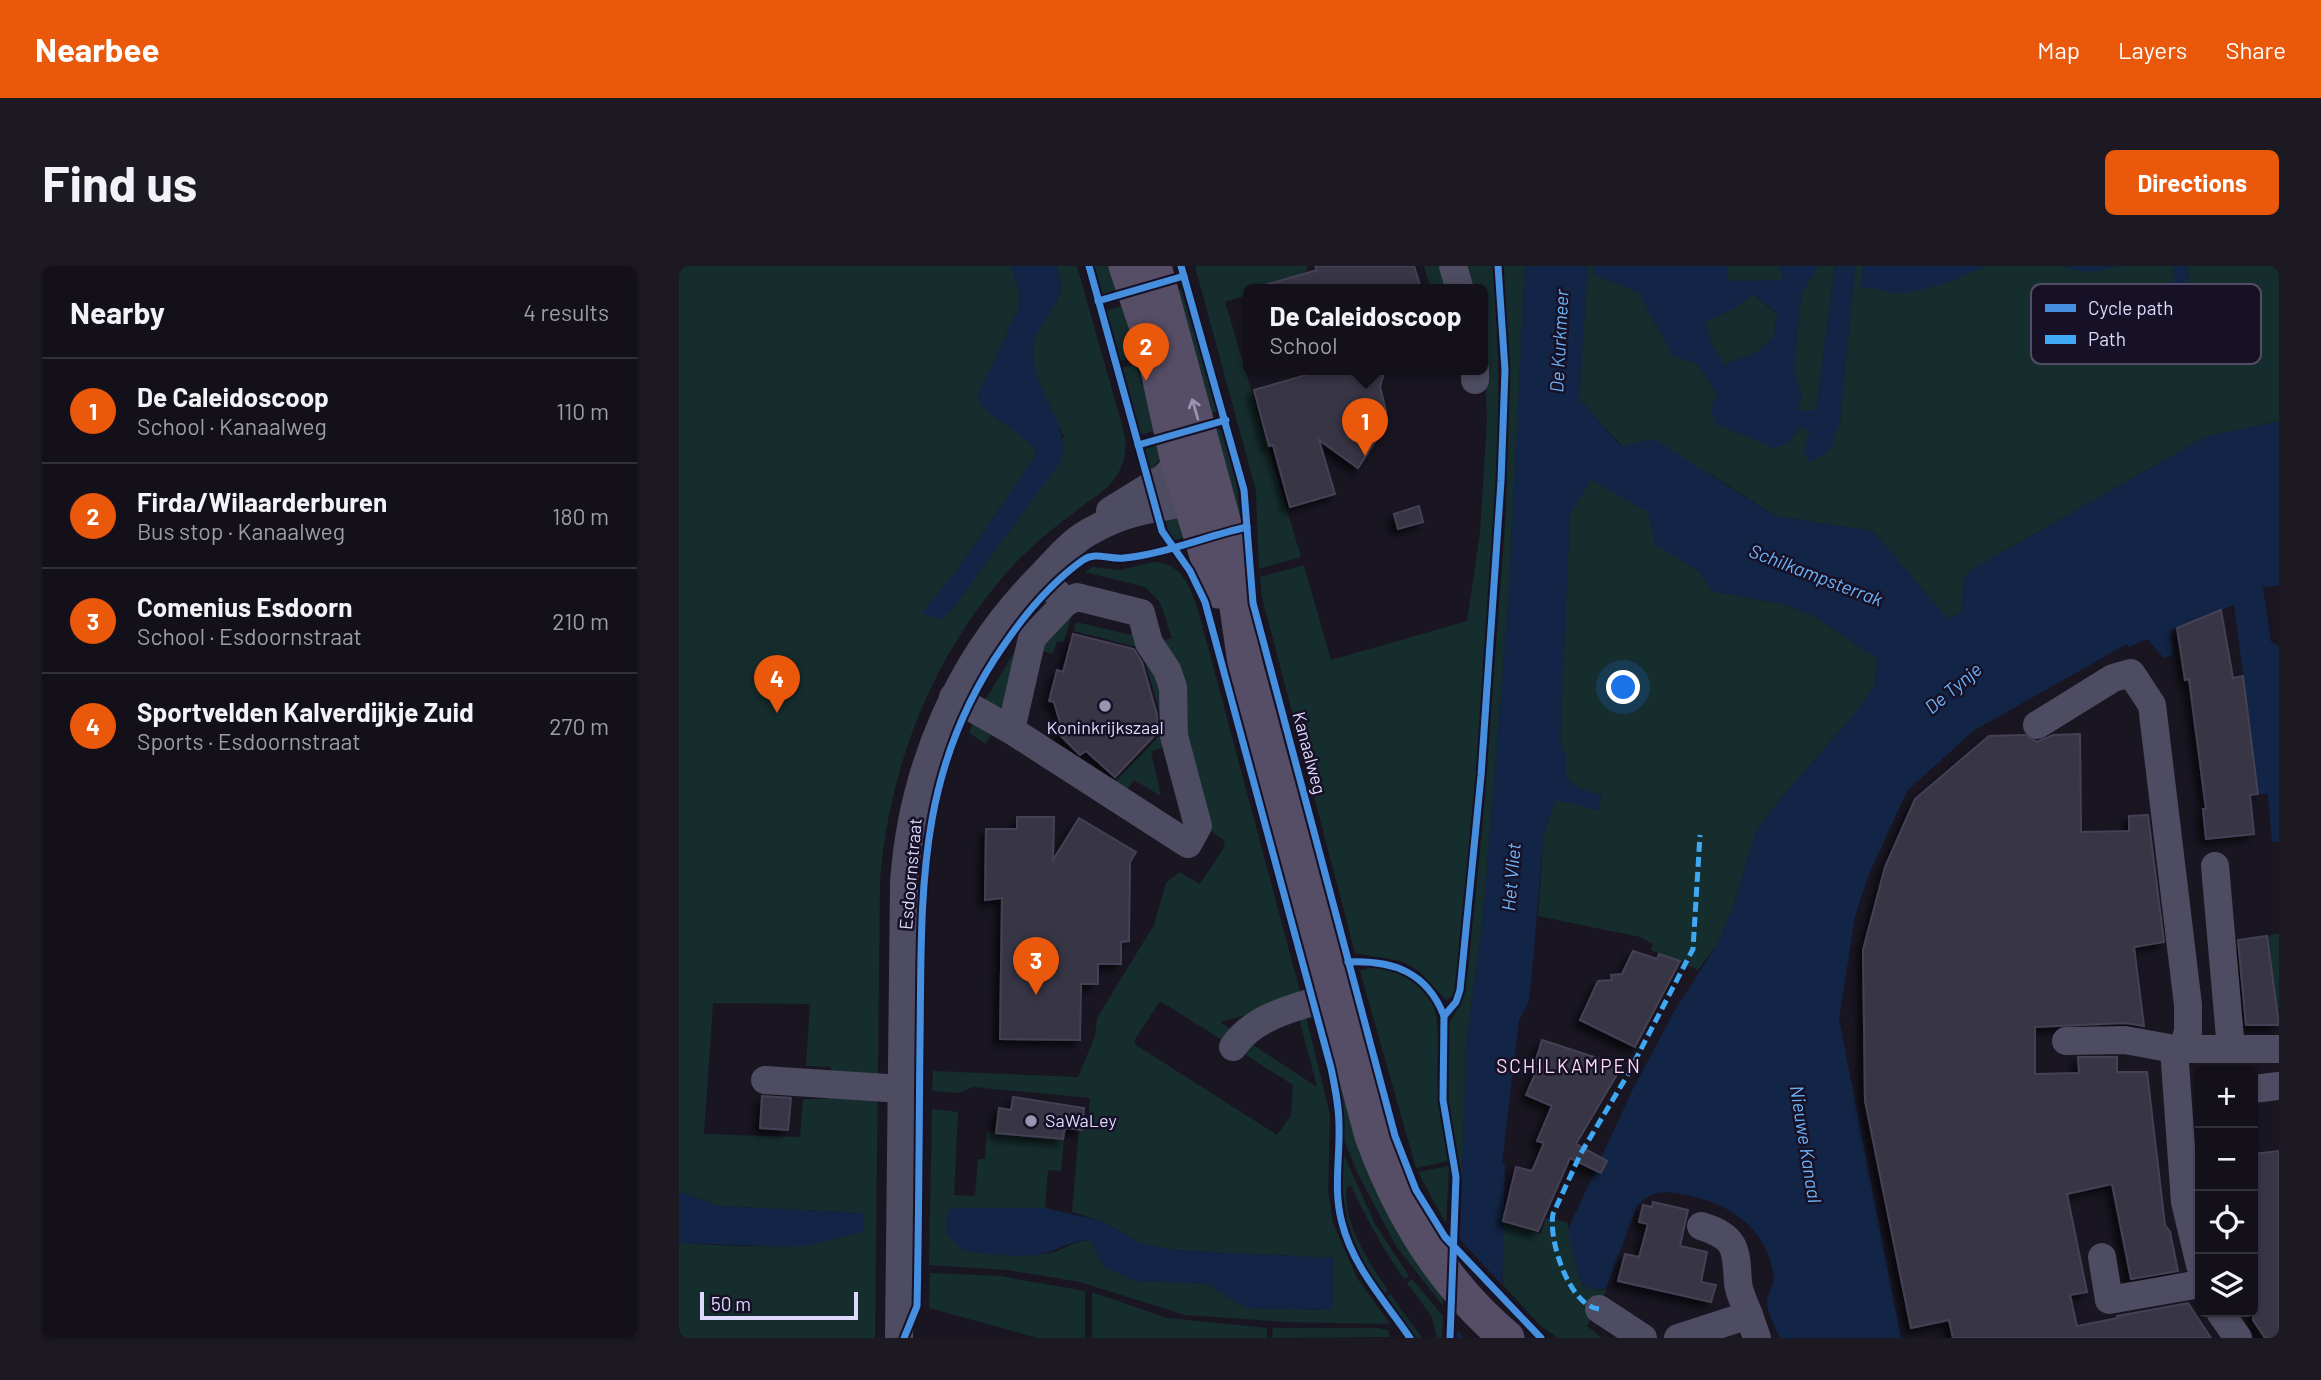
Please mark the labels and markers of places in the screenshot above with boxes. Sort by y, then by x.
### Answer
pin: 2 [1123,323,1169,381]
pin: 1 [1342,398,1388,456]
pin: 4 [754,655,800,713]
marker: Koninkrijkszaal [1097,698,1113,714]
place label: Koninkrijkszaal [1046,716,1164,738]
pin: 3 [1013,937,1059,995]
place label: SaWaLey [1045,1109,1117,1131]
marker: SaWaLey [1023,1113,1039,1129]

